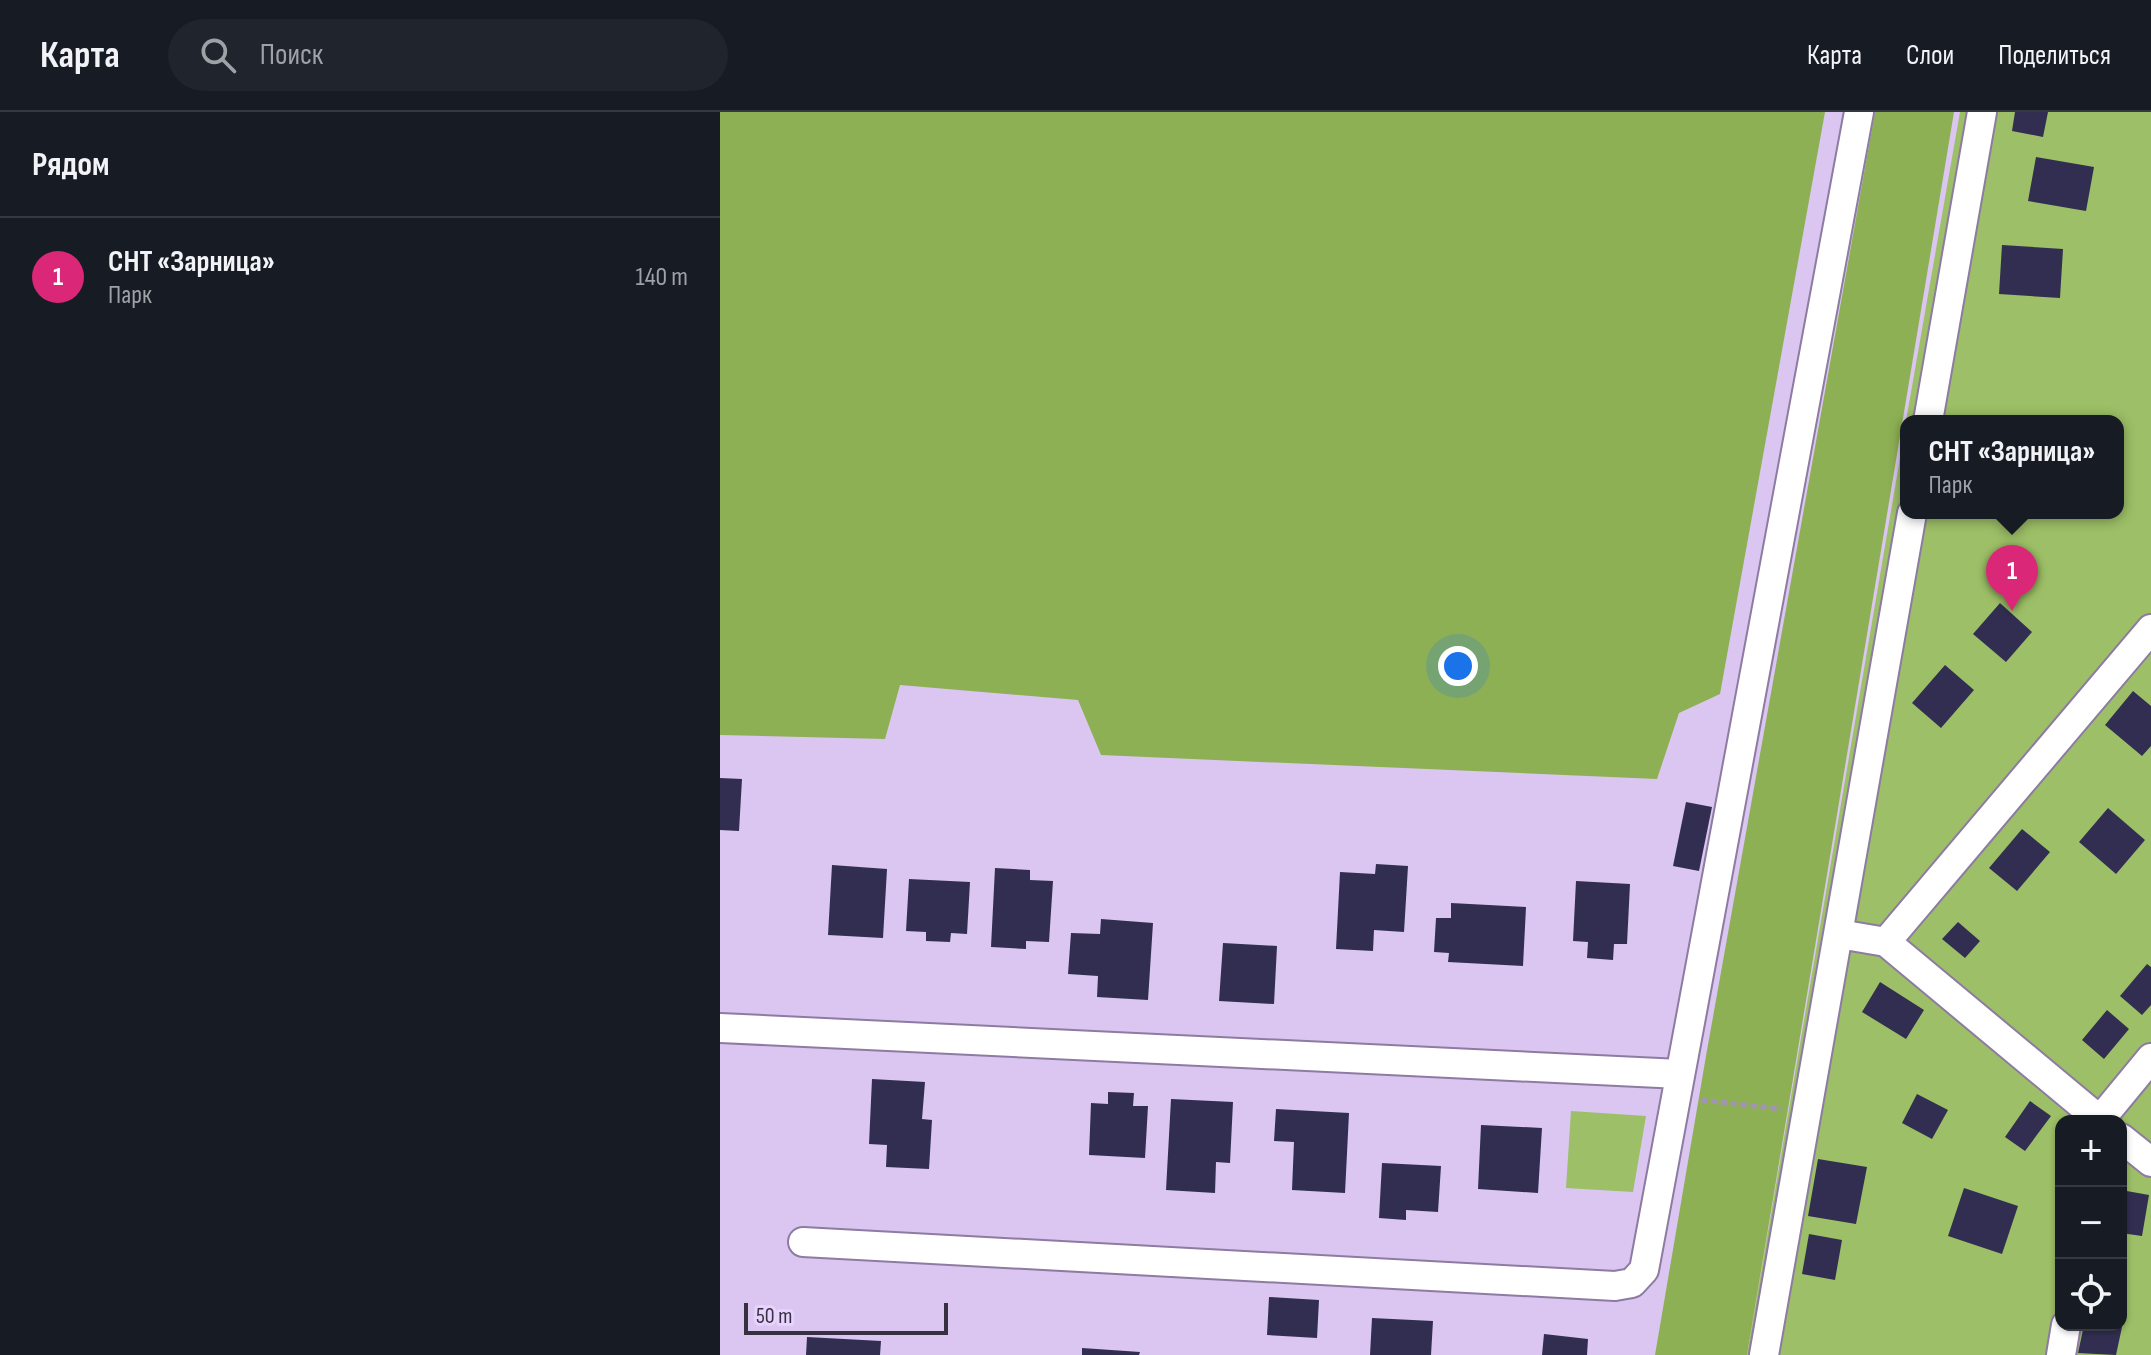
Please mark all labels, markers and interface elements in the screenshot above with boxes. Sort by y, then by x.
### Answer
search box [168,19,728,91]
text: Карта [40,33,120,78]
icon: search [196,33,240,77]
text: Поиск [260,37,323,73]
text: Карта [1807,39,1862,72]
text: Слои [1906,39,1954,72]
text: Поделиться [1998,39,2111,72]
text: Рядом [32,144,110,185]
text: СНТ «Зарница» [108,244,275,280]
text: 1 [53,262,63,293]
text: 140 m [636,262,688,293]
text: Парк [108,280,152,311]
popup [1900,415,2124,519]
text: СНТ «Зарница» [1929,434,2095,470]
text: Парк [1929,470,1972,501]
pin: 1 [1986,545,2038,611]
your location [1438,646,1478,686]
map controls [2055,1115,2127,1331]
button: + [2055,1115,2127,1187]
button: − [2055,1187,2127,1259]
button: locate [2055,1259,2127,1331]
scale bar [744,1299,948,1335]
text: 50 m [756,1303,792,1330]

